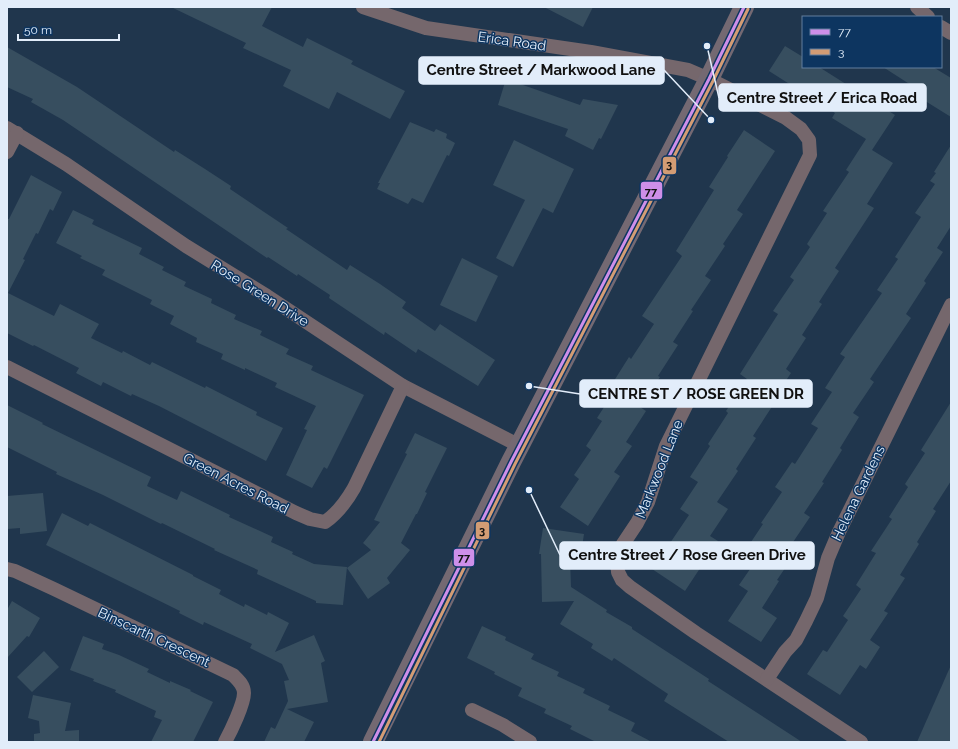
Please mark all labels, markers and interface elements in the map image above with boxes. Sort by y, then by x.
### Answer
scale bar [18,16,119,42]
legend [802,16,942,68]
text: 50 m [24,23,52,37]
text: 77 [838,25,851,39]
street label: Erica Road [477,28,547,54]
text: 3 [838,45,844,59]
callout: Centre Street / Markwood Lane [419,57,664,84]
text: Centre Street / Markwood Lane [427,61,655,79]
callout: Centre Street / Erica Road [719,84,926,111]
text: Centre Street / Erica Road [727,89,918,107]
line badge: 3 [662,156,677,175]
text: 3 [666,159,672,172]
line badge: 77 [640,181,663,200]
text: 77 [645,185,658,198]
street label: Rose Green Drive [208,257,312,329]
callout: CENTRE ST / ROSE GREEN DR [580,380,812,407]
text: CENTRE ST / ROSE GREEN DR [588,385,804,403]
street label: Markwood Lane [632,418,686,520]
street label: Helena Gardens [828,443,888,543]
street label: Green Acres Road [181,449,291,517]
line badge: 3 [475,521,490,540]
text: 3 [479,525,485,538]
callout: Centre Street / Rose Green Drive [560,542,814,569]
text: Centre Street / Rose Green Drive [568,546,806,564]
line badge: 77 [453,548,475,567]
text: 77 [458,551,471,564]
street label: Binscarth Crescent [95,604,213,670]

